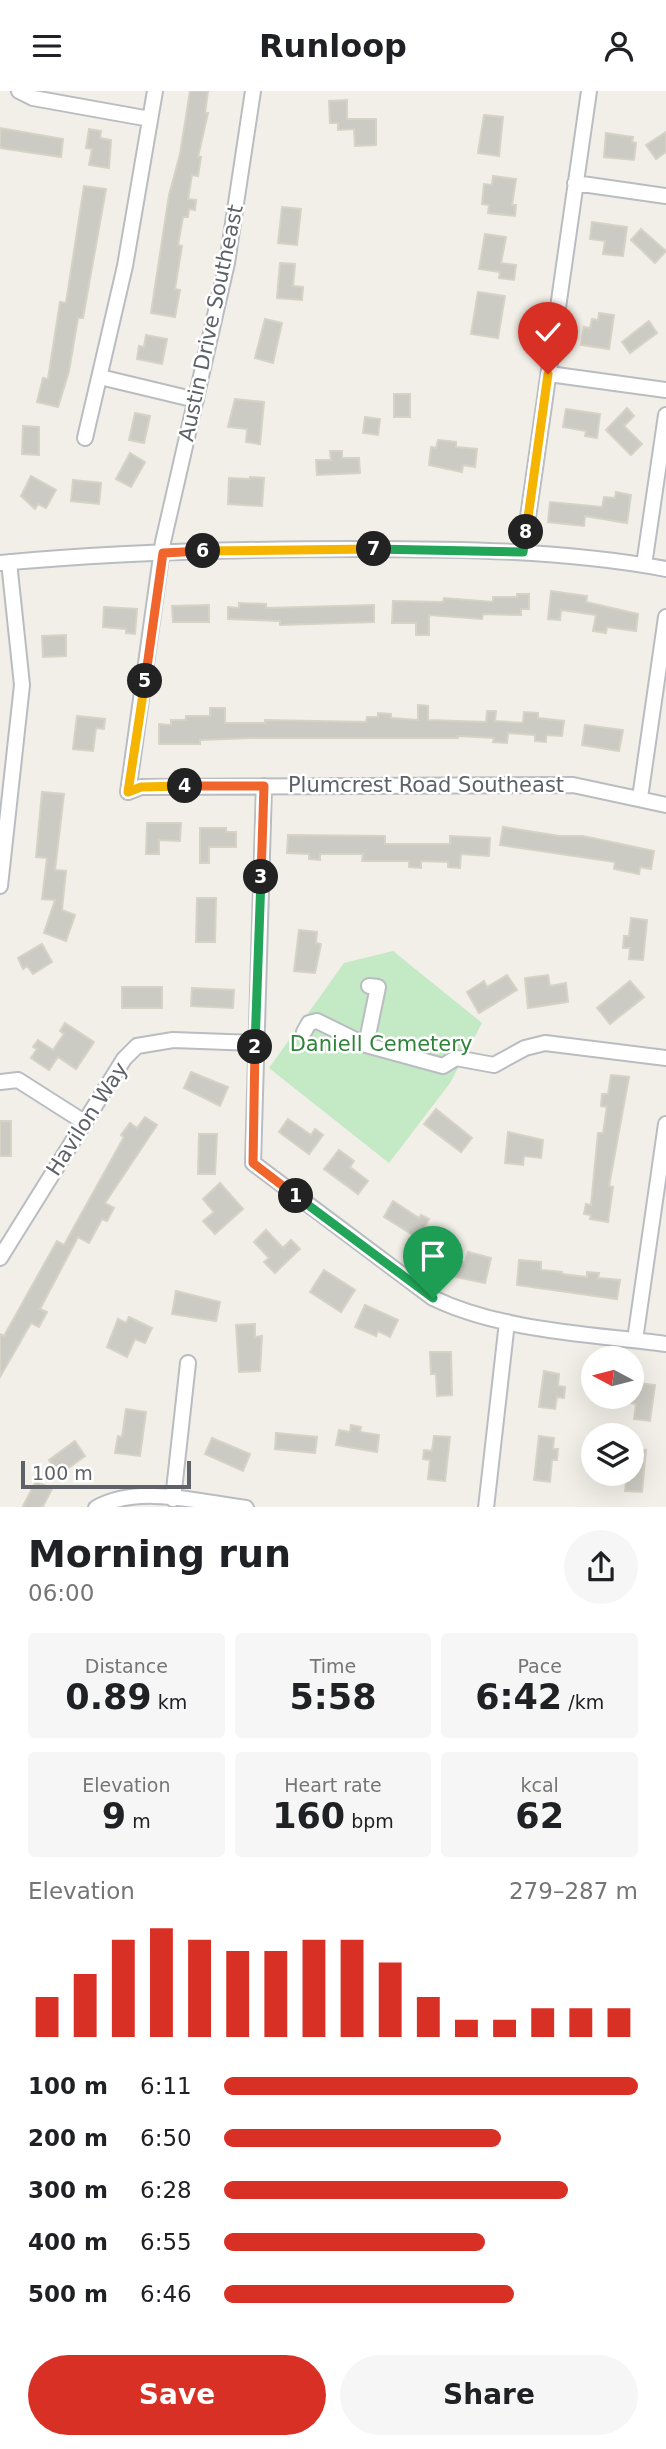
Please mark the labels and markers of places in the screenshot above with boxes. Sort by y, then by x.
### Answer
pin [518,302,578,374]
pin: 8 [508,515,544,549]
pin: 7 [356,531,392,567]
pin: 6 [186,533,220,568]
pin: 5 [128,663,162,699]
pin: 4 [168,769,202,803]
pin: 3 [244,859,278,895]
pin: 2 [238,1030,272,1065]
pin: 1 [278,1179,314,1213]
pin [403,1226,463,1298]

